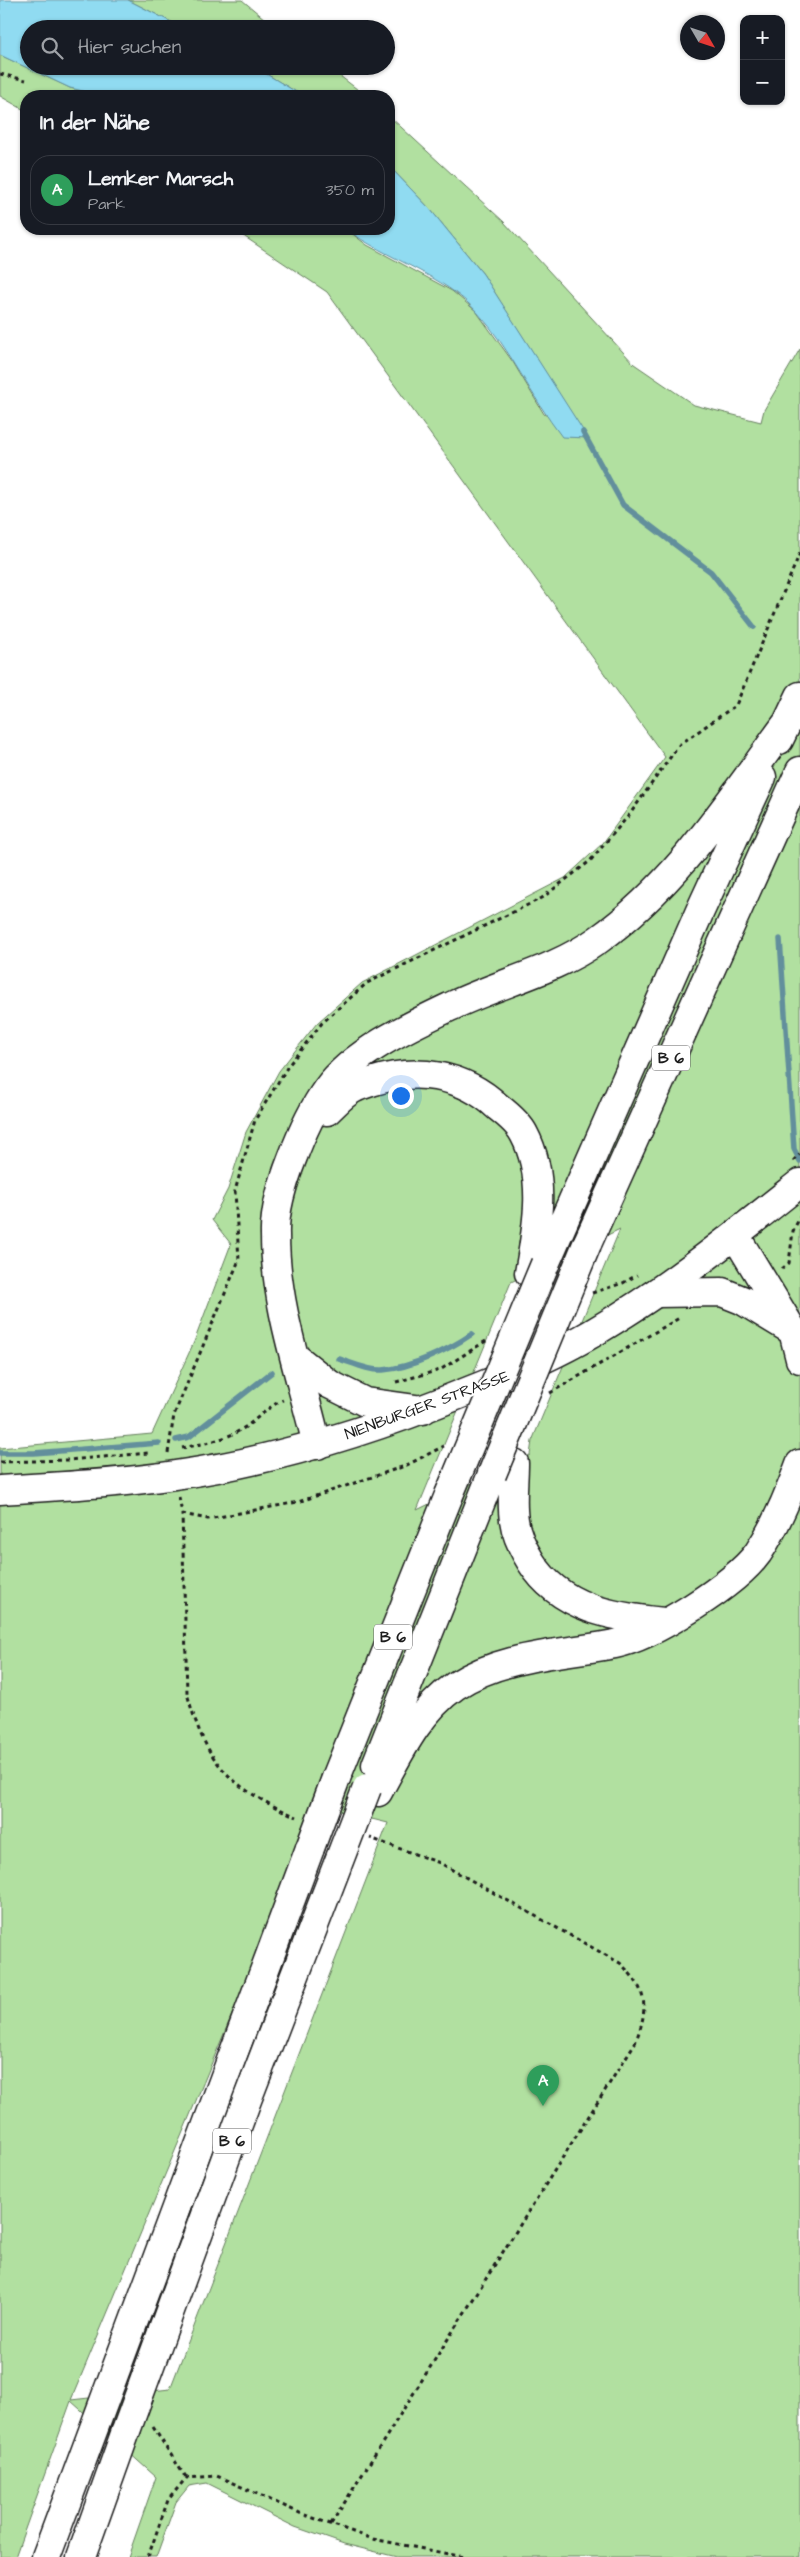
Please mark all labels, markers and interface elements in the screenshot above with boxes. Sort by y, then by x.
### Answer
north arrow [680,15,725,60]
map controls [740,15,785,105]
button: + [740,15,785,60]
search box [20,20,395,75]
icon: search [38,34,66,62]
text: Hier suchen [78,34,181,61]
button: − [740,60,785,105]
text: In der Nähe [40,108,150,137]
text: Lemker Marsch [88,166,233,193]
text: A [52,179,62,201]
text: 350 m [326,179,374,201]
text: Park [88,193,125,215]
road number: B 6 [652,1046,690,1070]
your location [388,1083,414,1109]
street label: NIENBURGER STRASSE [341,1365,513,1445]
road number: B 6 [374,1624,412,1650]
pin: A [527,2065,559,2106]
road number: B 6 [213,2128,251,2154]

